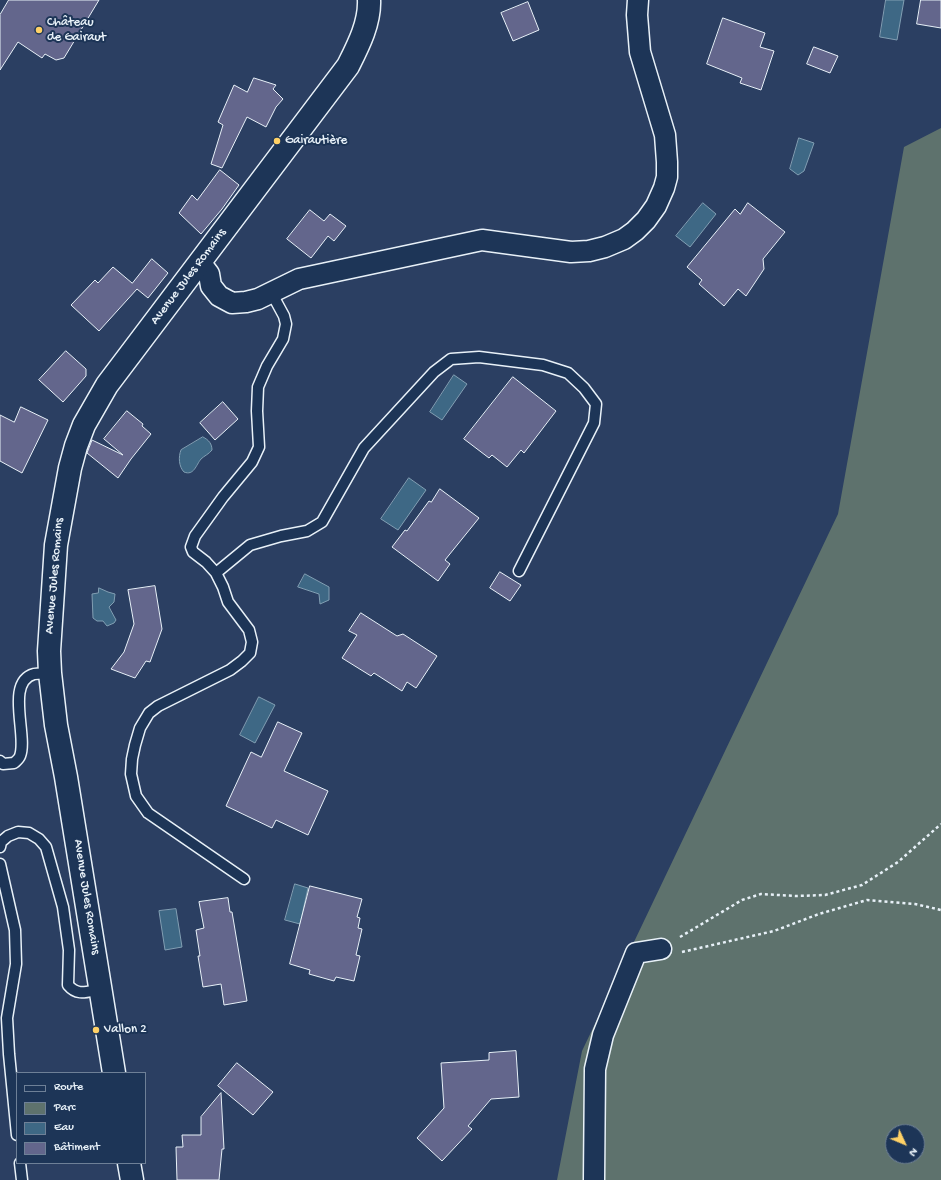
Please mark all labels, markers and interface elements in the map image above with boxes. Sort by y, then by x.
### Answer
place label: Château de Gairaut [47,15,106,46]
marker: Château de Gairaut [34,25,44,35]
place label: Gairautière [285,133,347,149]
marker: Gairautière [272,136,282,146]
street label: Avenue Jules Romains [148,226,230,328]
street label: Avenue Jules Romains [42,517,68,635]
street label: Avenue Jules Romains [69,838,103,956]
place label: Vallon 2 [104,1022,147,1038]
marker: Vallon 2 [91,1025,101,1035]
legend [16,1072,146,1164]
text: Route [54,1081,83,1095]
text: Parc [54,1101,76,1115]
text: Eau [54,1121,74,1135]
north arrow [885,1124,925,1164]
text: Bâtiment [54,1141,100,1155]
text: N [906,1145,920,1158]

